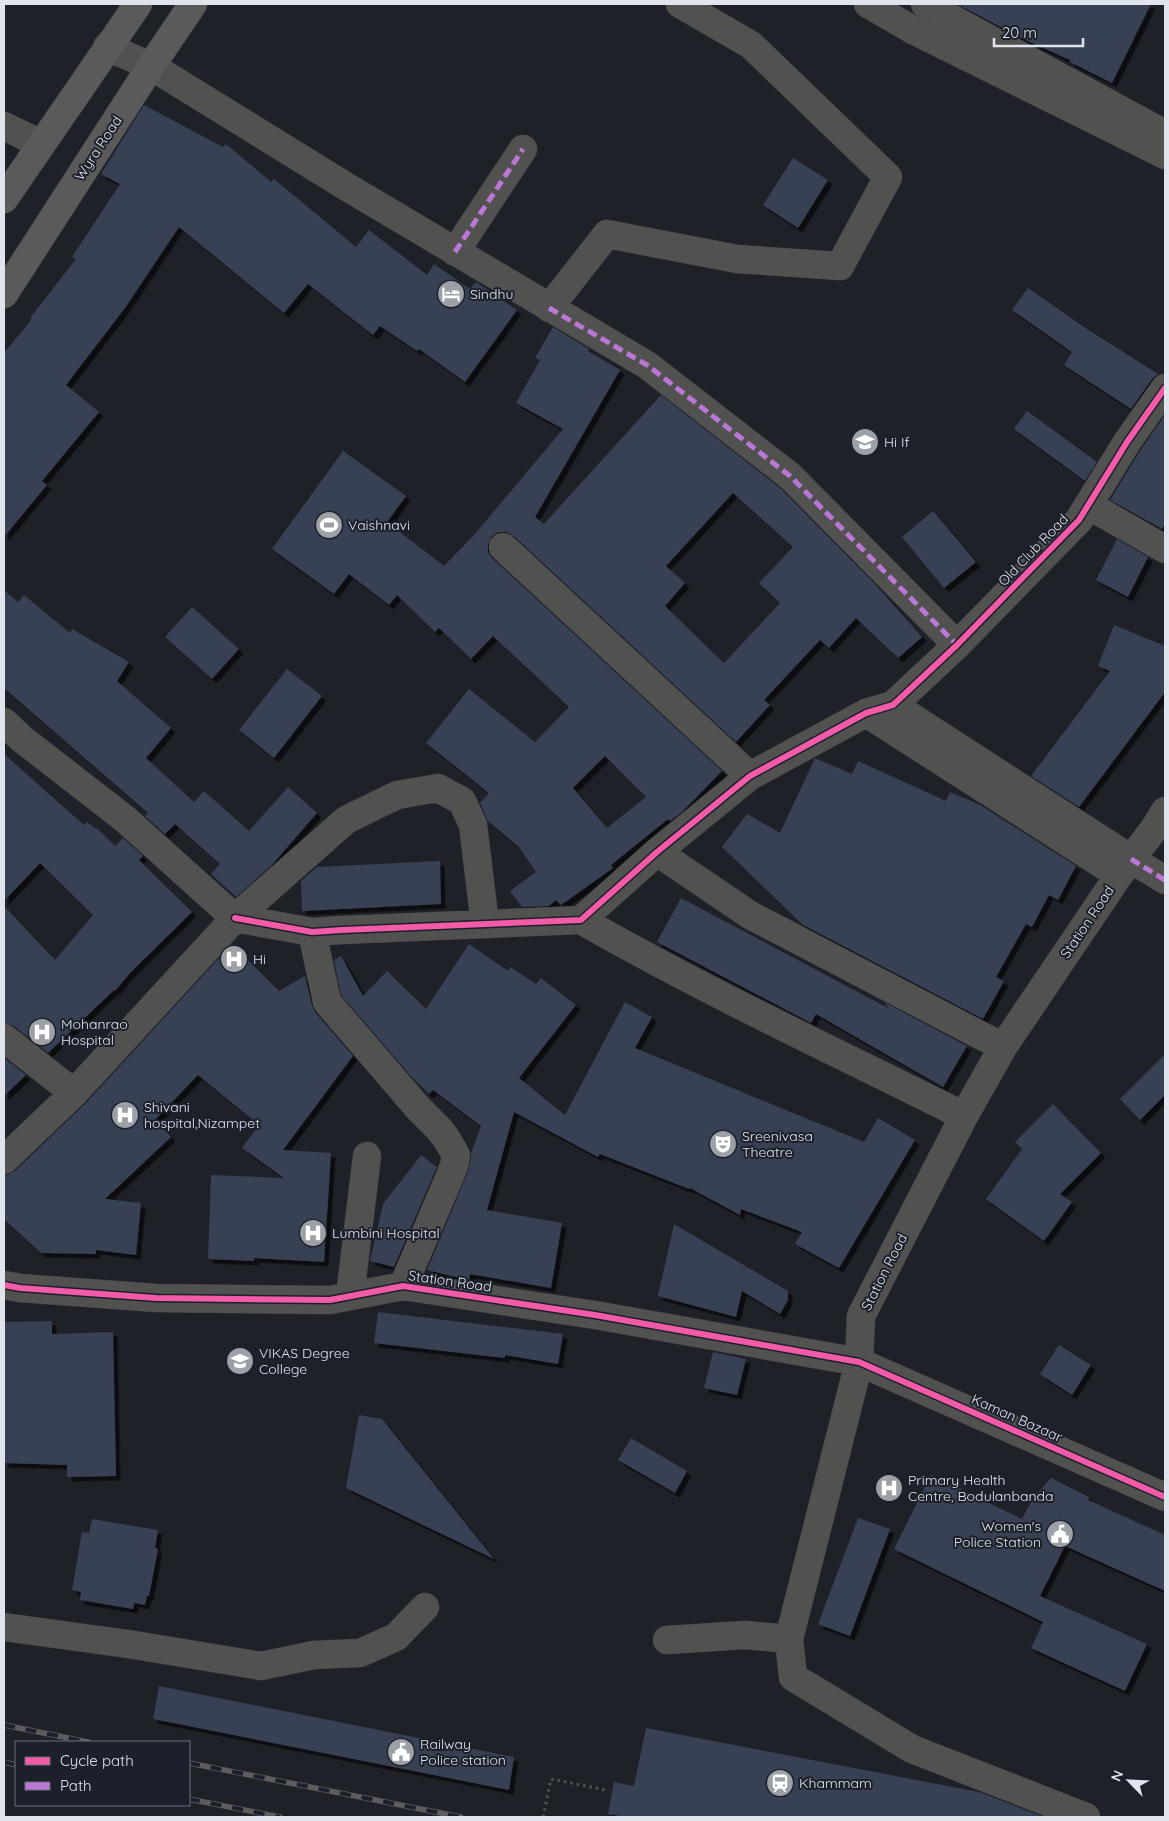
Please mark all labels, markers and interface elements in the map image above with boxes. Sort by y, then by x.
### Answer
scale bar [994,15,1083,47]
text: 20 m [1002,23,1037,42]
street label: Wyra Road [70,112,126,184]
hotel icon: Sindhu [436,279,466,309]
place label: Sindhu [470,285,513,303]
school or university icon: Hi If [850,427,880,457]
place label: Hi If [884,433,909,451]
sports icon: Vaishnavi [314,510,344,540]
street label: Old Club Road [994,510,1072,590]
place label: Vaishnavi [348,516,410,534]
street label: Station Road [1056,882,1118,962]
hospital icon: Hi [219,944,249,974]
place label: Hi [253,950,266,968]
place label: Mohanrao Hospital [61,1015,128,1049]
hospital icon: Mohanrao Hospital [27,1017,57,1047]
place label: Shivani hospital,Nizampet [144,1098,260,1132]
hospital icon: Shivani hospital,Nizampet [110,1100,140,1130]
place label: Sreenivasa Theatre [742,1127,813,1161]
theatre icon: Sreenivasa Theatre [708,1129,738,1159]
hospital icon: Lumbini Hospital [298,1218,328,1248]
place label: Lumbini Hospital [332,1224,440,1242]
street label: Station Road [857,1231,911,1313]
street label: Station Road [407,1266,493,1296]
place label: VIKAS Degree College [259,1344,350,1378]
school or university icon: VIKAS Degree College [225,1346,255,1376]
street label: Kaman Bazaar [969,1390,1066,1446]
place label: Primary Health Centre, Bodulanbanda [908,1471,1053,1505]
hospital icon: Primary Health Centre, Bodulanbanda [874,1473,904,1503]
place label: Women's Police Station [954,1517,1041,1551]
public building icon: Women's Police Station [1045,1519,1075,1549]
place label: Railway Police station [420,1735,506,1769]
public building icon: Railway Police station [386,1737,416,1767]
legend [15,1741,190,1806]
text: Cycle path [60,1751,134,1770]
north arrow [1104,1756,1154,1806]
text: N [1107,1767,1127,1784]
station icon: Khammam [765,1768,795,1798]
place label: Khammam [799,1774,872,1792]
text: Path [60,1776,92,1795]

